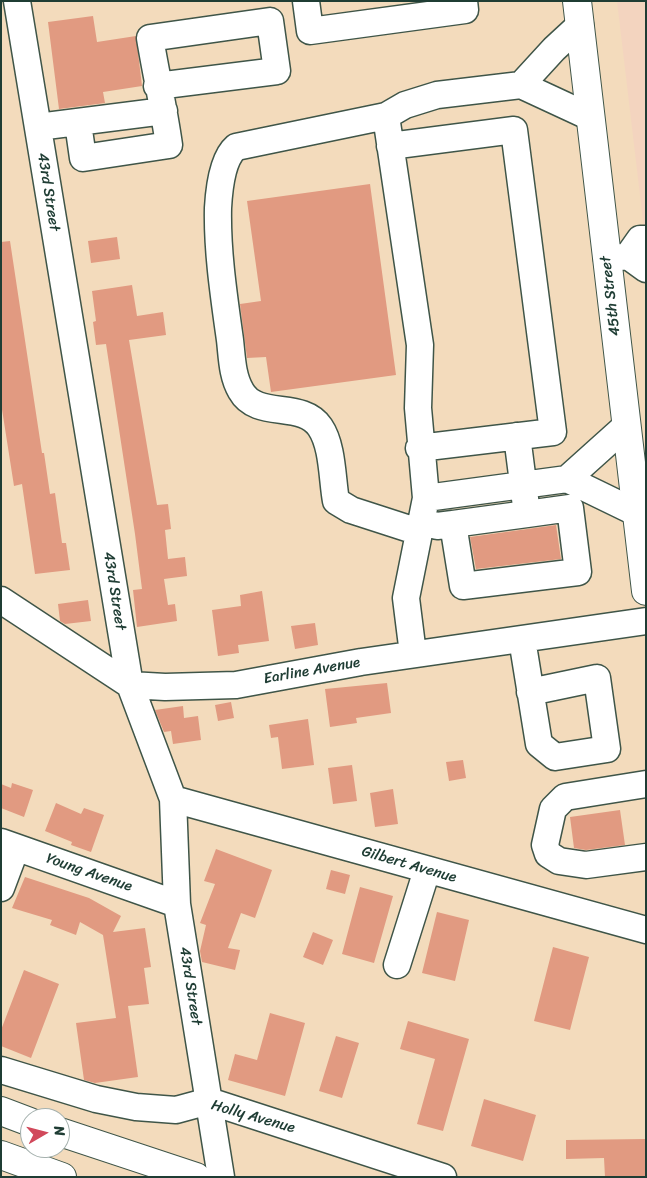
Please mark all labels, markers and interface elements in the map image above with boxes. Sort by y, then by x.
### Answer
street label: 43rd Street [33,152,63,232]
street label: 45th Street [597,255,625,337]
street label: 43rd Street [99,551,129,631]
street label: Earline Avenue [262,654,362,688]
street label: Gilbert Avenue [359,843,459,887]
street label: Young Avenue [44,850,134,896]
street label: 43rd Street [175,946,205,1026]
street label: Holly Avenue [209,1096,297,1138]
north arrow [20,1108,70,1158]
text: N [46,1124,72,1138]

